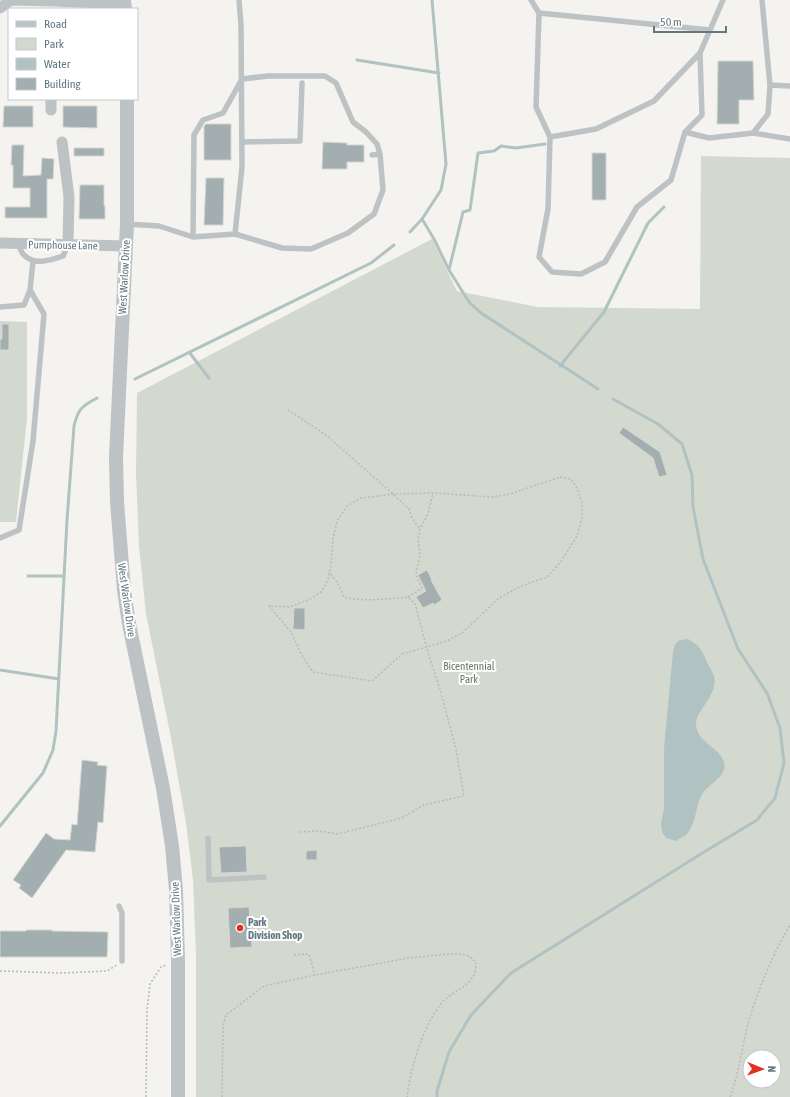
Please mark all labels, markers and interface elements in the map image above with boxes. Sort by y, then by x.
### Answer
legend [8,8,138,100]
scale bar [654,8,726,34]
text: 50 m [660,15,682,29]
text: Road [44,17,67,31]
text: Park [44,37,65,51]
text: Water [44,57,71,71]
text: Building [44,77,82,91]
street label: Pumphouse Lane [28,238,98,252]
street label: West Warlow Drive [116,239,132,315]
street label: West Warlow Drive [116,562,138,638]
park label: Bicentennial Park [443,660,495,685]
street label: West Warlow Drive [169,882,183,956]
place label: Park Division Shop [248,916,303,941]
marker: Park Division Shop [235,923,245,933]
north arrow [742,1049,782,1089]
text: N [766,1066,778,1073]

